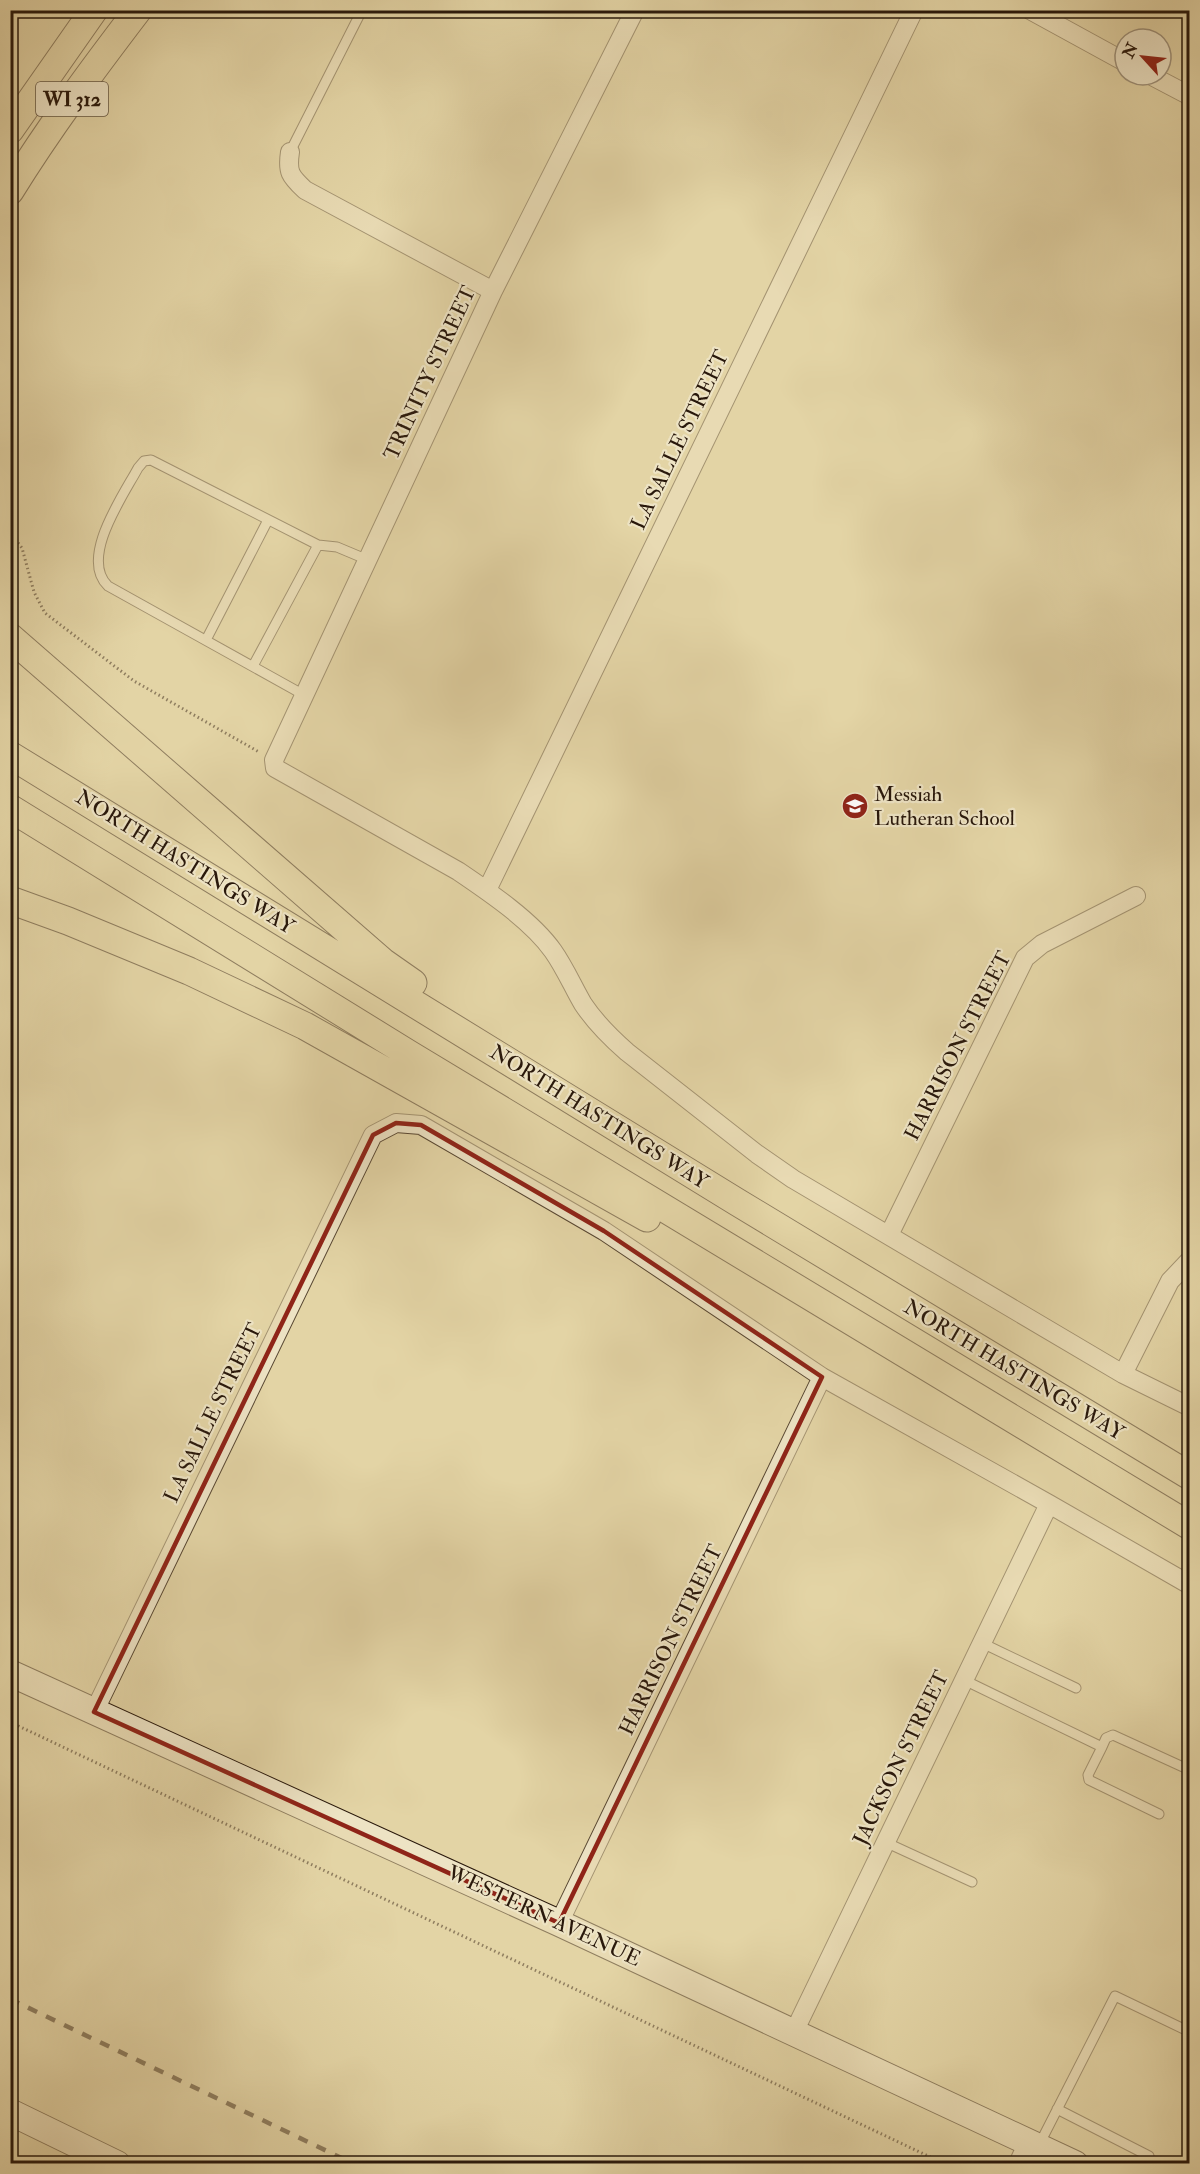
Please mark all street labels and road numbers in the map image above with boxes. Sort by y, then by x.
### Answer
road number: WI 312 [36,82,108,116]
street label: TRINITY STREET [378,281,482,464]
street label: LA SALLE STREET [625,345,735,534]
street label: NORTH HASTINGS WAY [71,783,300,941]
street label: HARRISON STREET [899,946,1018,1145]
street label: NORTH HASTINGS WAY [485,1038,714,1196]
street label: NORTH HASTINGS WAY [899,1293,1130,1447]
street label: LA SALLE STREET [158,1318,268,1507]
street label: HARRISON STREET [613,1540,729,1740]
street label: JACKSON STREET [847,1666,955,1851]
street label: WESTERN AVENUE [442,1859,645,1973]

